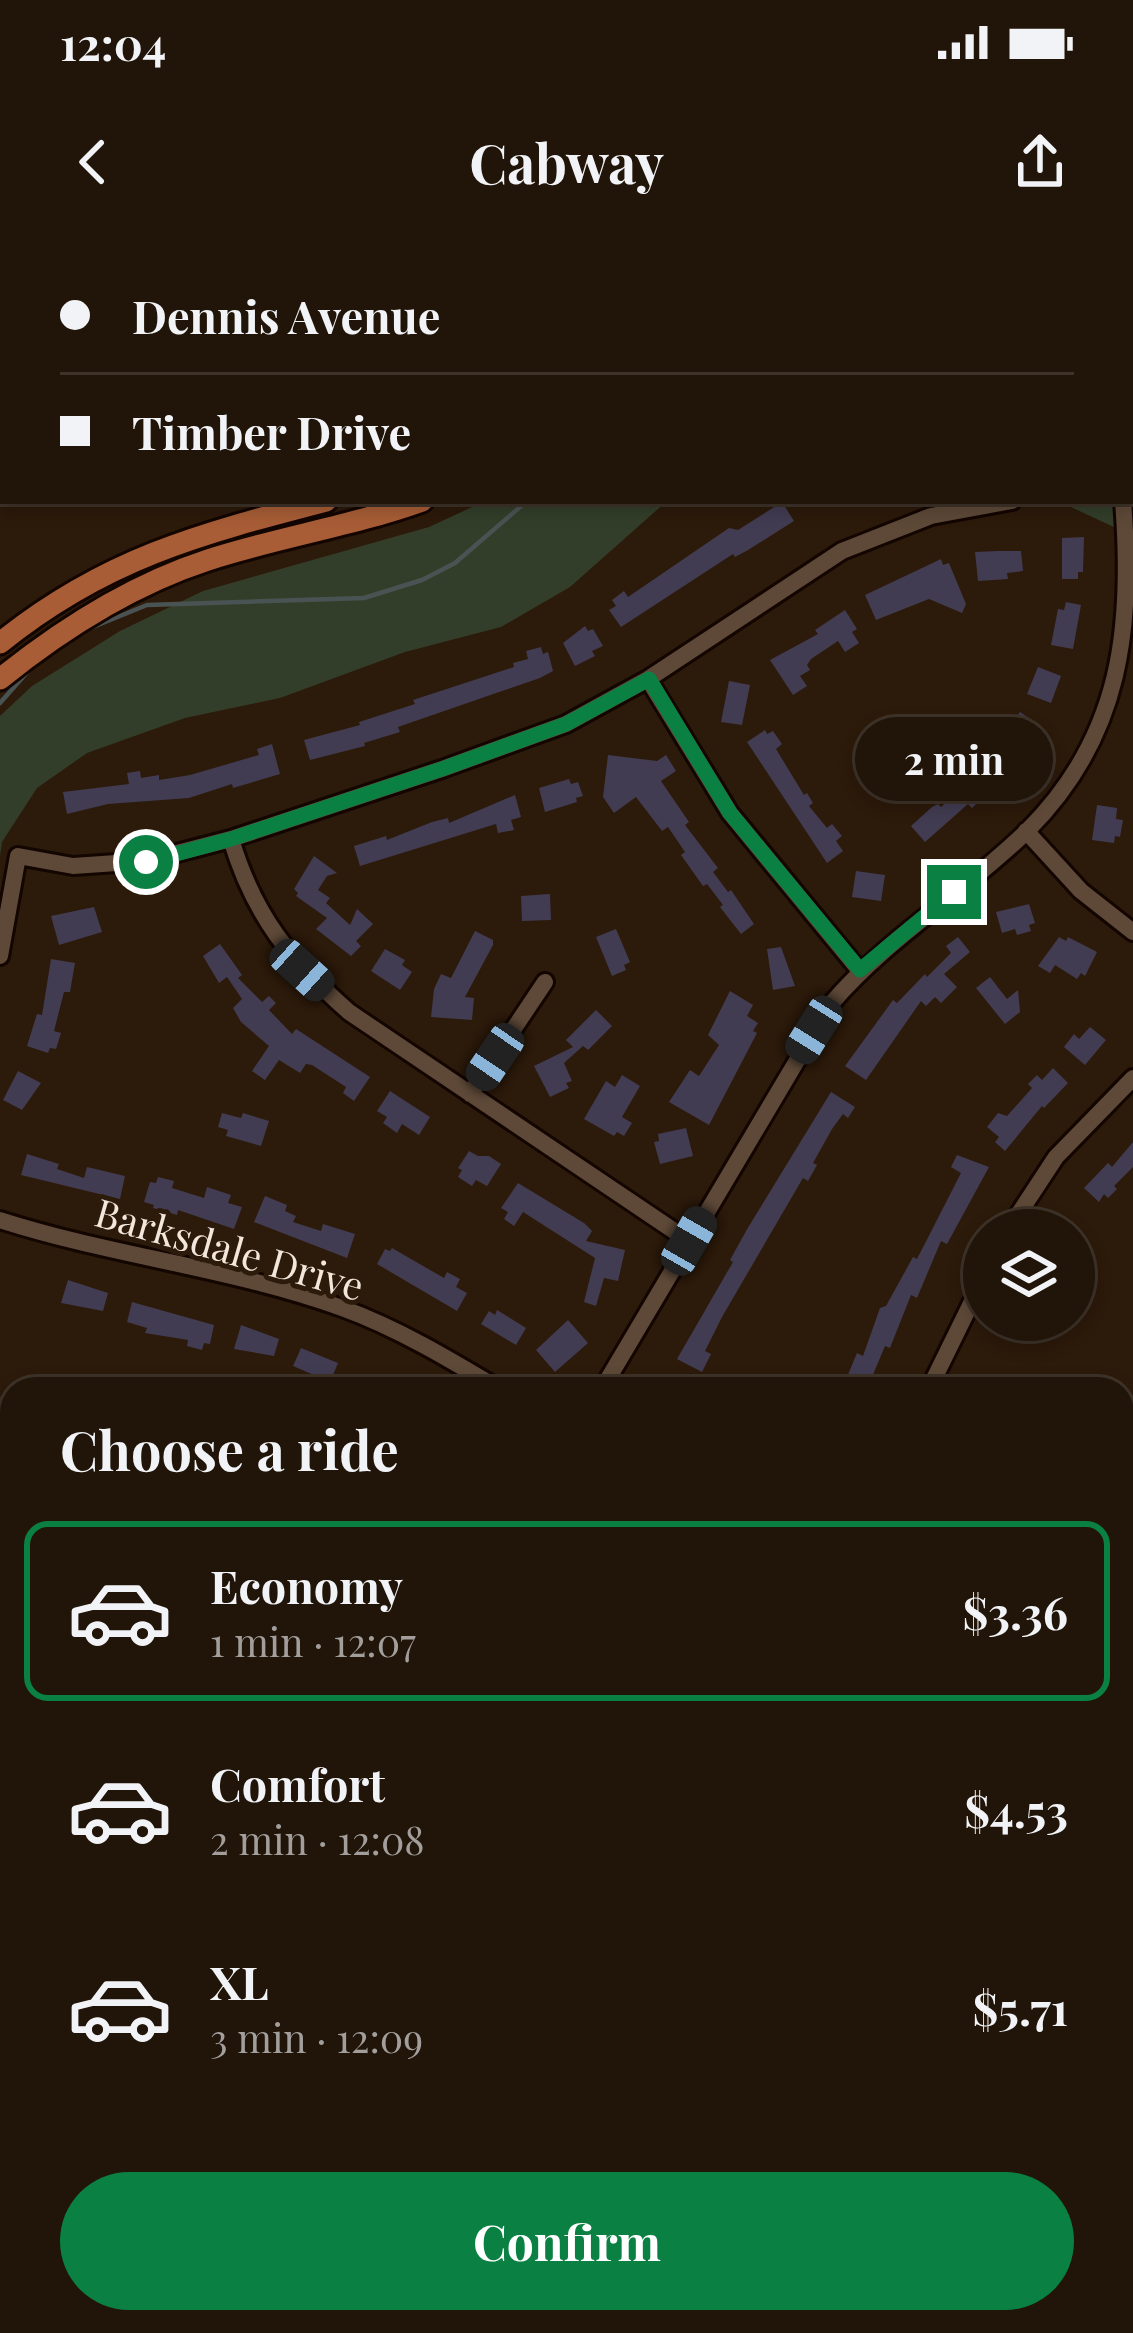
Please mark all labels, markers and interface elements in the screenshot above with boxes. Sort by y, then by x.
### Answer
text: 12:04 [60,12,166,72]
text: Cabway [469,126,664,198]
icon: back [60,129,126,195]
icon: share [1007,129,1073,195]
text: Dennis Avenue [132,285,441,345]
text: Timber Drive [132,401,411,461]
callout: 2 min [855,718,1053,802]
text: 2 min [904,733,1004,785]
route start [119,835,173,889]
route end [927,865,981,919]
car [263,933,341,1007]
car [780,990,848,1070]
car [460,1017,530,1097]
street label: Barksdale Drive [90,1185,370,1311]
car [655,1201,723,1281]
map controls [963,1209,1095,1341]
button: layers [963,1209,1095,1341]
text: Choose a ride [60,1413,399,1485]
text: Economy [210,1555,403,1615]
icon: car [66,1557,174,1665]
text: $3.36 [962,1581,1068,1641]
text: 1 min · 12:07 [210,1615,416,1667]
text: Comfort [210,1753,385,1813]
icon: car [66,1755,174,1863]
text: $4.53 [964,1779,1068,1839]
text: 2 min · 12:08 [210,1813,425,1865]
text: XL [210,1951,269,2011]
icon: car [66,1953,174,2061]
text: $5.71 [973,1977,1068,2037]
text: 3 min · 12:09 [210,2011,423,2063]
button: Confirm [60,2172,1074,2310]

